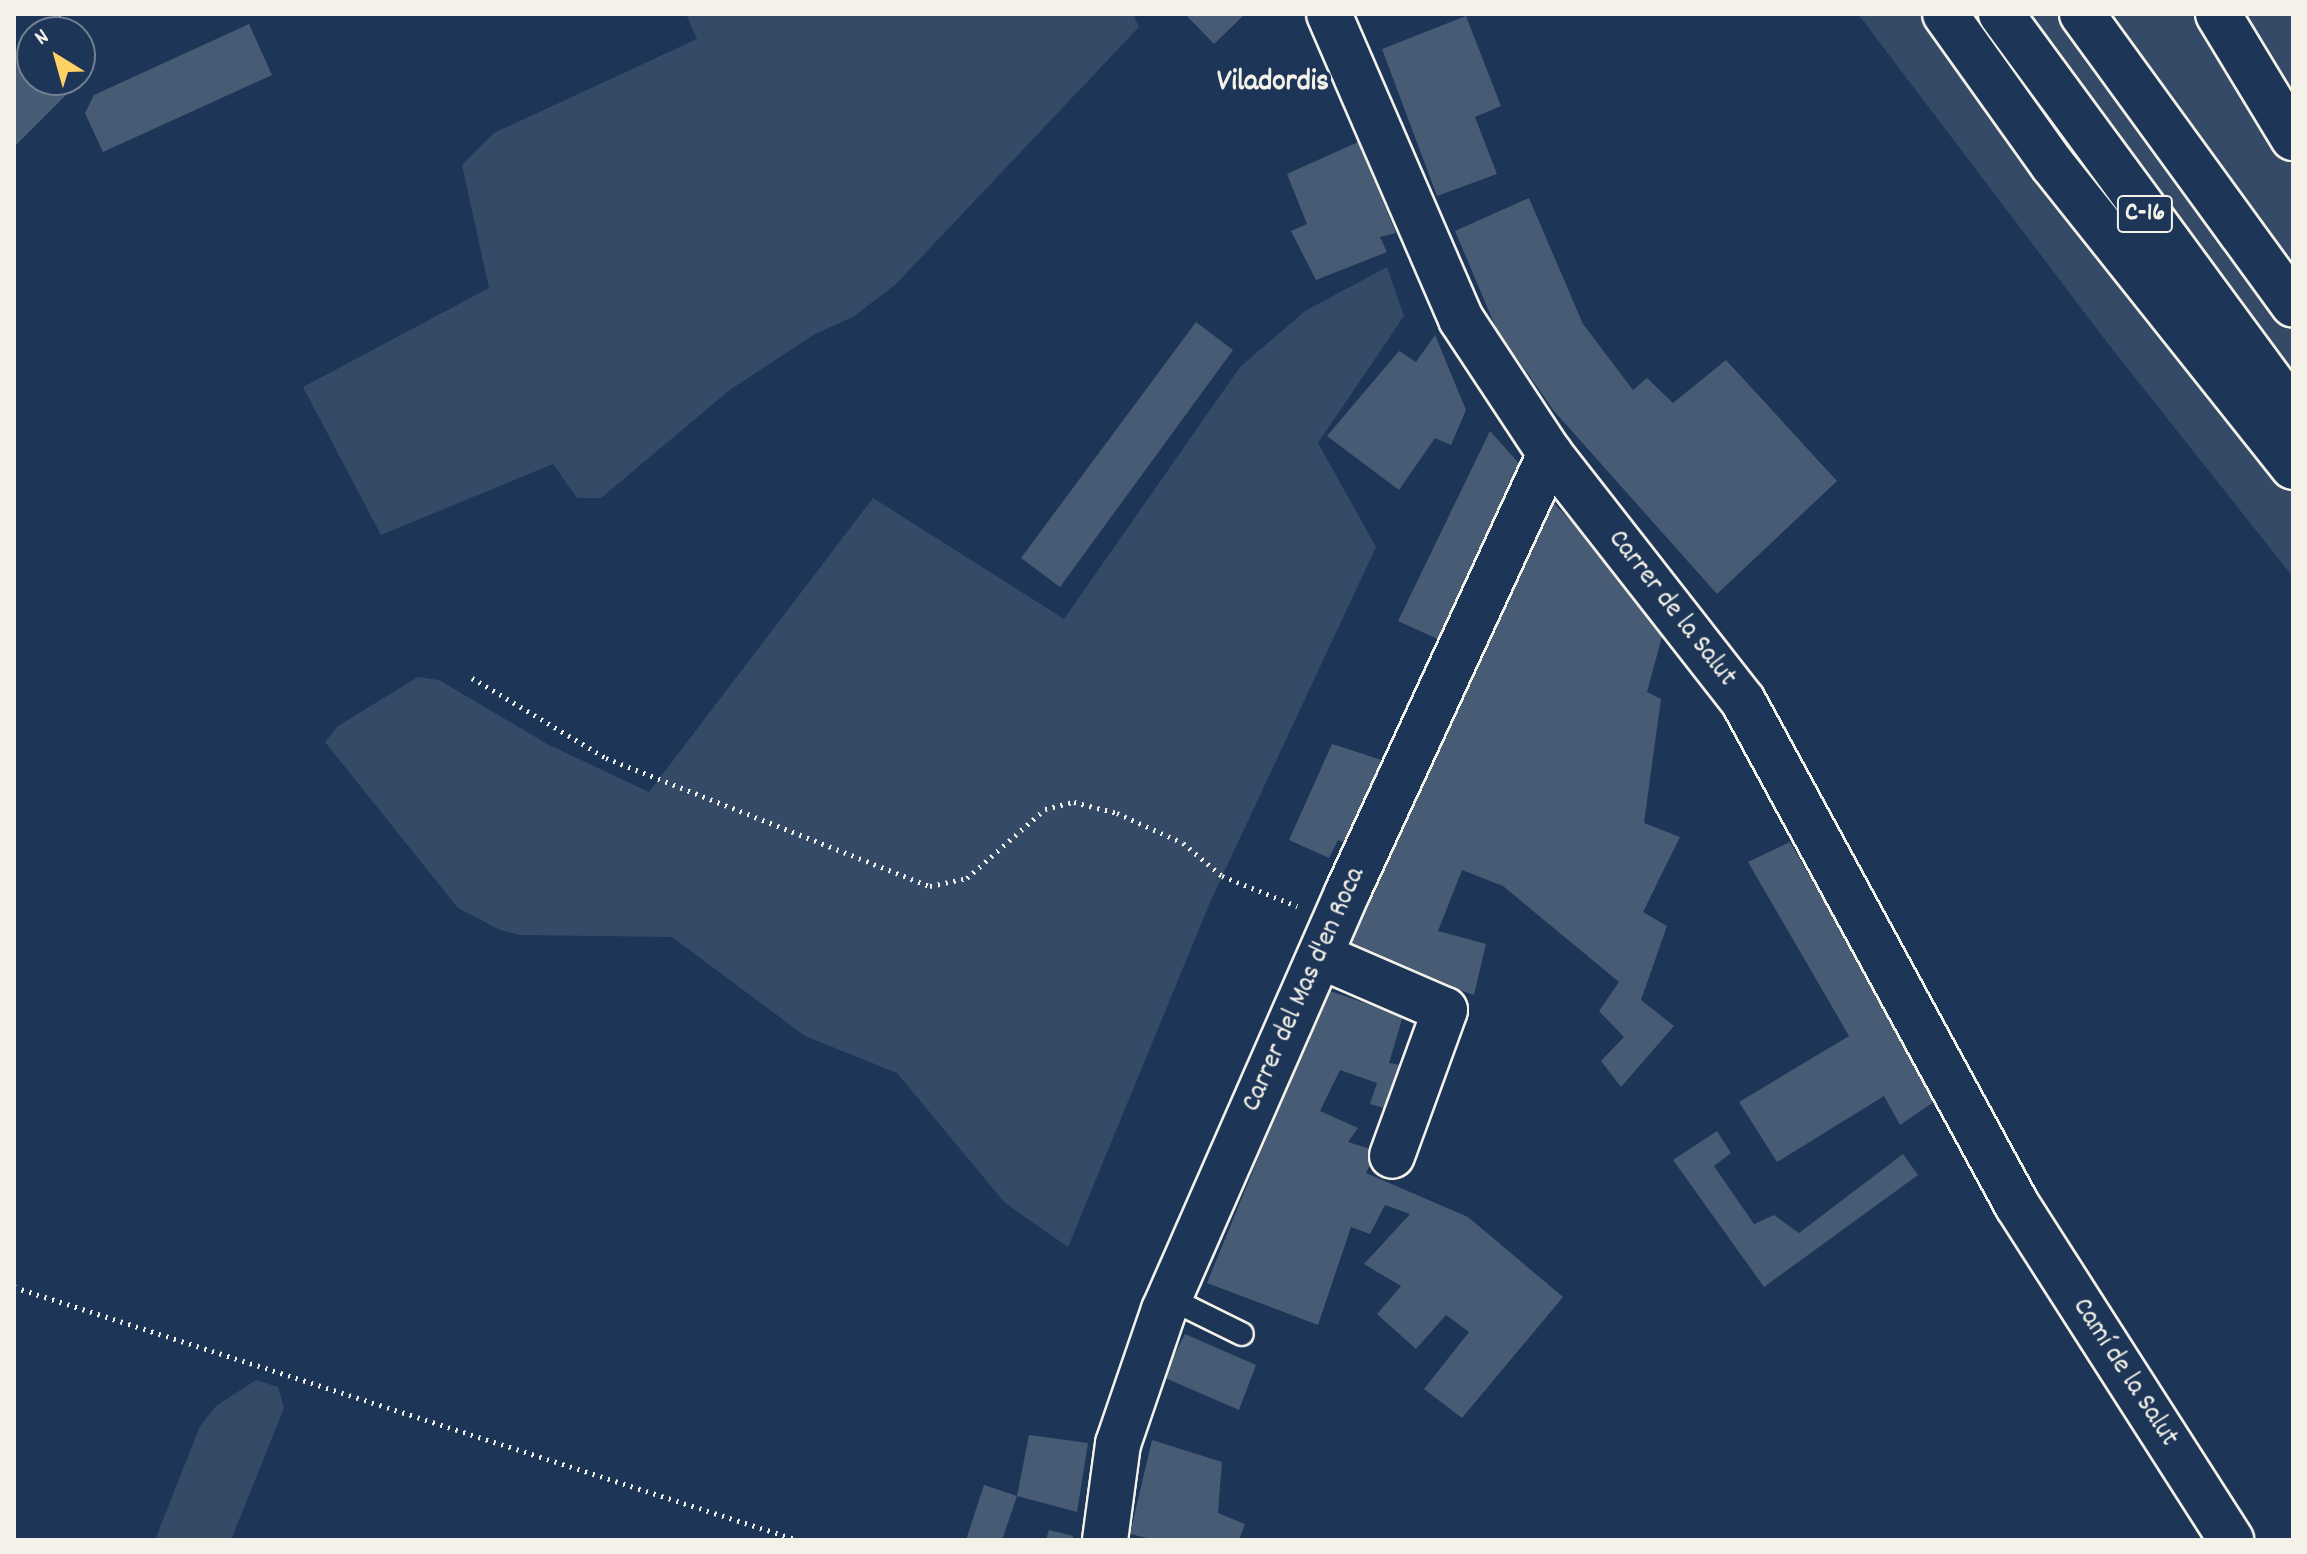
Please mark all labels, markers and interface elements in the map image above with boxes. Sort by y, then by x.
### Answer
north arrow [16,16,96,96]
text: N [29,22,56,54]
district label: Viladordis [1217,66,1329,102]
road number: C-16 [2115,192,2175,236]
street label: Carrer de la Salut [1599,524,1743,694]
street label: Carrer del Mas d'en Roca [1236,863,1374,1117]
street label: Camí de la Salut [2064,1292,2184,1454]

